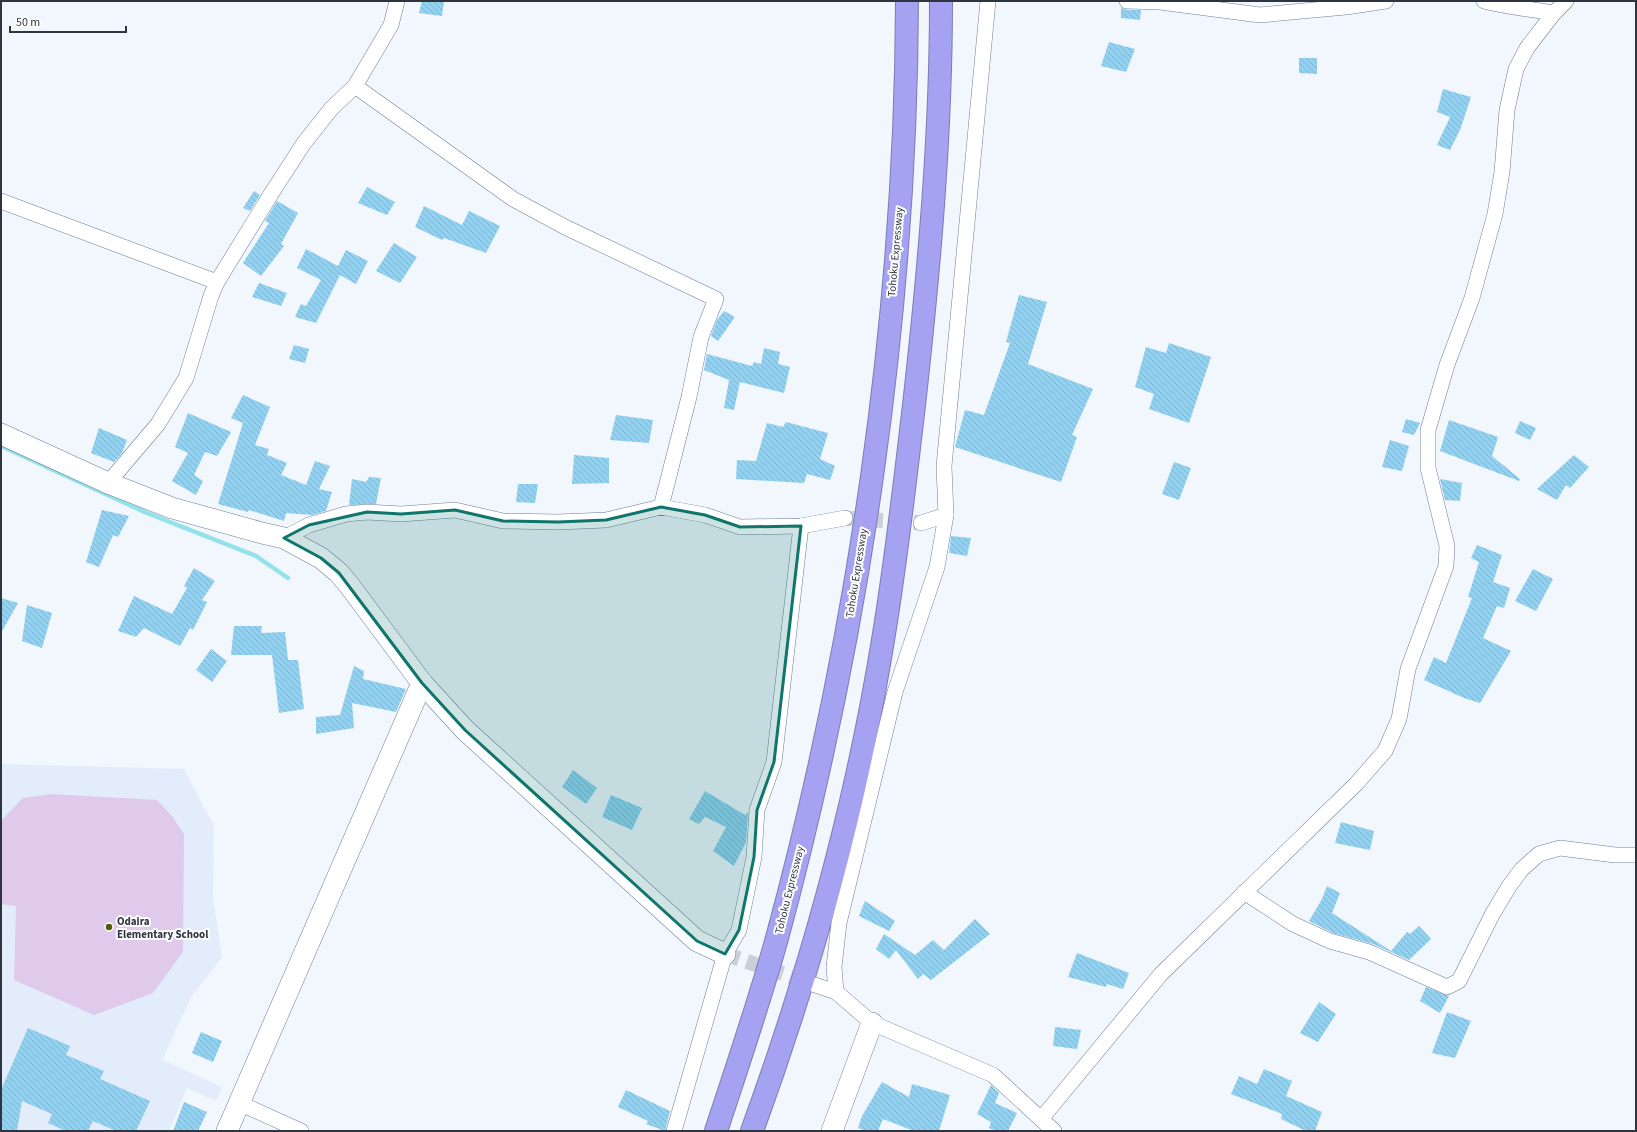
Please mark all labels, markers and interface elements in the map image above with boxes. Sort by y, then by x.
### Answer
scale bar [10,8,126,34]
text: 50 m [16,14,40,31]
street label: Tohoku Expressway [884,207,907,297]
street label: Tohoku Expressway [842,528,871,619]
street label: Tohoku Expressway [771,845,808,936]
place label: Odaira Elementary School [117,914,209,942]
marker: Odaira Elementary School [104,922,114,932]

